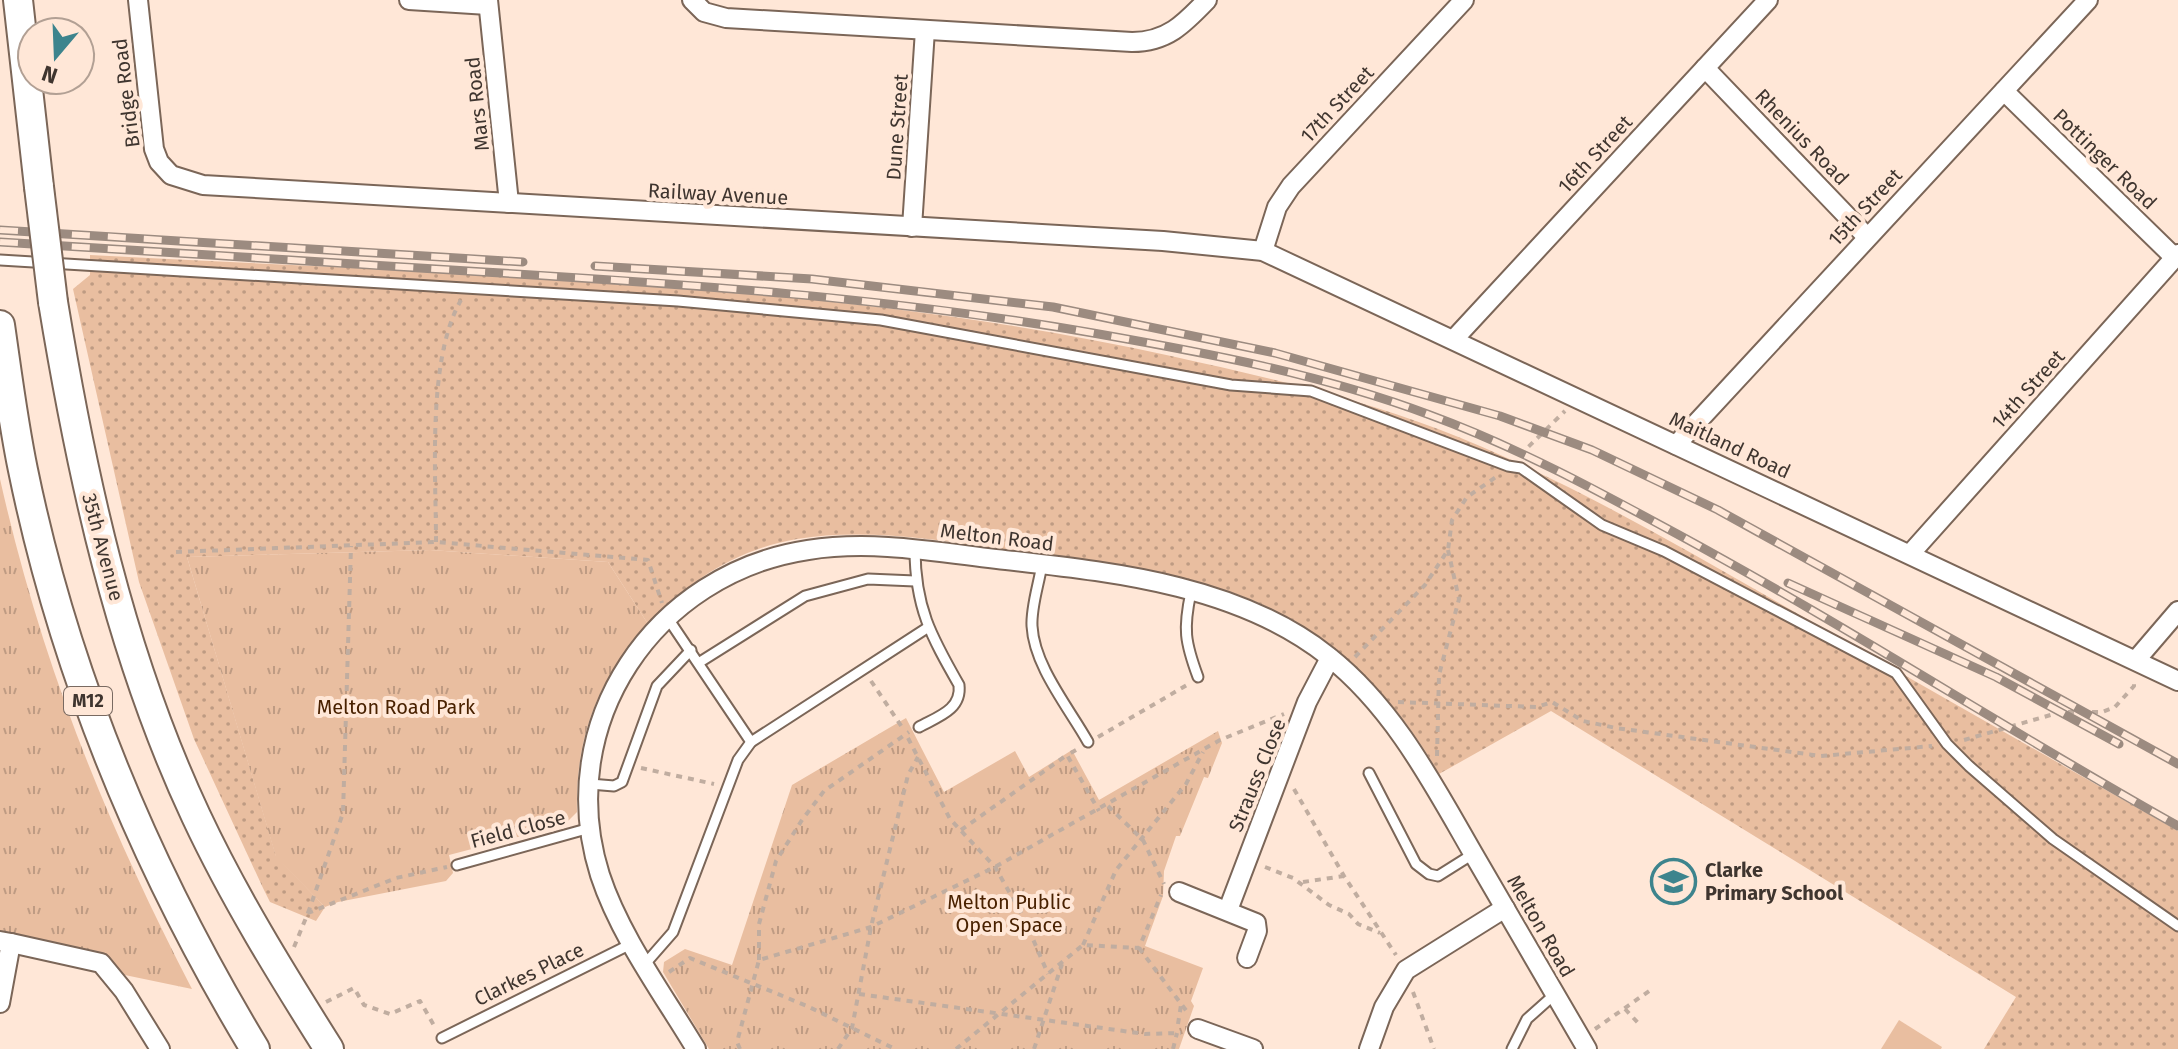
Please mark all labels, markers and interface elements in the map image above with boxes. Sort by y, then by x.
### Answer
north arrow [16,16,96,96]
street label: Bridge Road [107,37,145,149]
street label: Mars Road [460,56,494,152]
text: N [38,59,61,90]
street label: 17th Street [1295,60,1379,147]
street label: Dune Street [881,72,913,181]
street label: Rhenius Road [1750,84,1854,190]
street label: Pottinger Road [2048,104,2162,214]
street label: 16th Street [1553,109,1638,198]
street label: 15th Street [1823,163,1907,251]
street label: Railway Avenue [647,178,789,210]
street label: 14th Street [1986,344,2070,433]
street label: Maitland Road [1666,406,1794,484]
street label: 35th Avenue [77,491,129,603]
street label: Melton Road [939,518,1055,556]
road number: M12 [64,687,112,715]
park label: Melton Road Park [317,695,476,719]
street label: Strauss Close [1223,715,1291,835]
street label: Field Close [468,805,568,853]
school or university icon: Clarke Primary School [1650,858,1698,906]
place label: Clarke Primary School [1705,858,1843,905]
street label: Melton Road [1502,871,1580,981]
park label: Melton Public Open Space [947,890,1071,937]
street label: Clarkes Place [470,937,588,1011]

